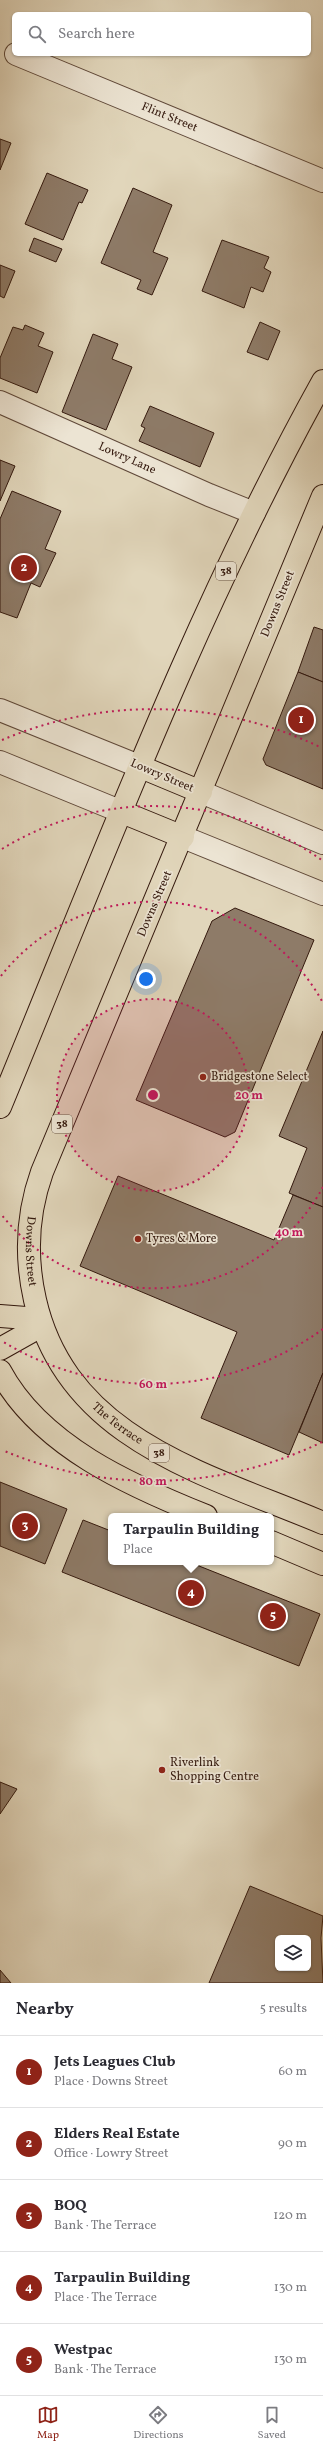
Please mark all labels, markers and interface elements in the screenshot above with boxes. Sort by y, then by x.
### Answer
search box [12,12,311,56]
icon: search [26,23,48,45]
text: Search here [58,24,135,45]
street label: Flint Street [139,99,200,136]
street label: Lowry Lane [96,439,159,478]
pin: 2 [11,553,37,583]
road number: 38 [216,562,236,580]
street label: Downs Street [257,568,299,640]
pin: 1 [288,705,314,735]
street label: Lowry Street [128,755,196,797]
street label: Downs Street [134,868,176,940]
your location [136,969,156,989]
place label: Bridgestone Select [211,1069,308,1085]
marker: Bridgestone Select [198,1072,208,1082]
centre of rings [146,1088,160,1102]
text: 20 m [235,1088,263,1104]
road number: 38 [52,1115,72,1133]
street label: Downs Street [21,1215,40,1288]
text: 40 m [275,1225,304,1241]
place label: Tyres & More [146,1231,217,1247]
marker: Tyres & More [133,1234,143,1244]
text: 60 m [139,1377,167,1393]
street label: The Terrace [88,1399,146,1449]
road number: 38 [149,1444,169,1462]
text: 80 m [139,1474,167,1490]
pin: 3 [12,1511,38,1541]
popup [108,1513,274,1565]
text: Tarpaulin Building [123,1520,259,1541]
text: Place [123,1541,153,1559]
pin: 4 [178,1578,204,1608]
pin: 5 [260,1601,286,1631]
place label: Riverlink Shopping Centre [170,1755,259,1785]
marker: Riverlink Shopping Centre [157,1765,167,1775]
map controls [275,1935,311,1971]
button: layers [275,1935,311,1971]
text: Nearby [16,1998,74,2021]
text: 5 results [260,2000,307,2018]
text: Jets Leagues Club [54,2052,175,2073]
text: 1 [26,2063,32,2081]
text: 60 m [279,2063,307,2081]
text: Place · Downs Street [54,2073,168,2091]
text: Elders Real Estate [54,2124,180,2145]
text: 2 [26,2135,32,2153]
text: 90 m [278,2135,307,2153]
text: Office · Lowry Street [54,2145,168,2163]
text: BOQ [54,2196,86,2217]
text: 3 [26,2207,32,2225]
text: 120 m [273,2207,307,2225]
text: Bank · The Terrace [54,2217,156,2235]
text: Tarpaulin Building [54,2268,190,2289]
text: 4 [25,2279,33,2297]
text: 130 m [274,2279,307,2297]
text: Place · The Terrace [54,2289,157,2307]
text: Westpac [54,2340,112,2361]
text: 5 [26,2351,32,2369]
text: 130 m [274,2351,307,2369]
text: Bank · The Terrace [54,2361,156,2379]
tab: Map [37,2404,59,2443]
tab: Directions [133,2404,184,2443]
tab: Saved [258,2404,286,2443]

